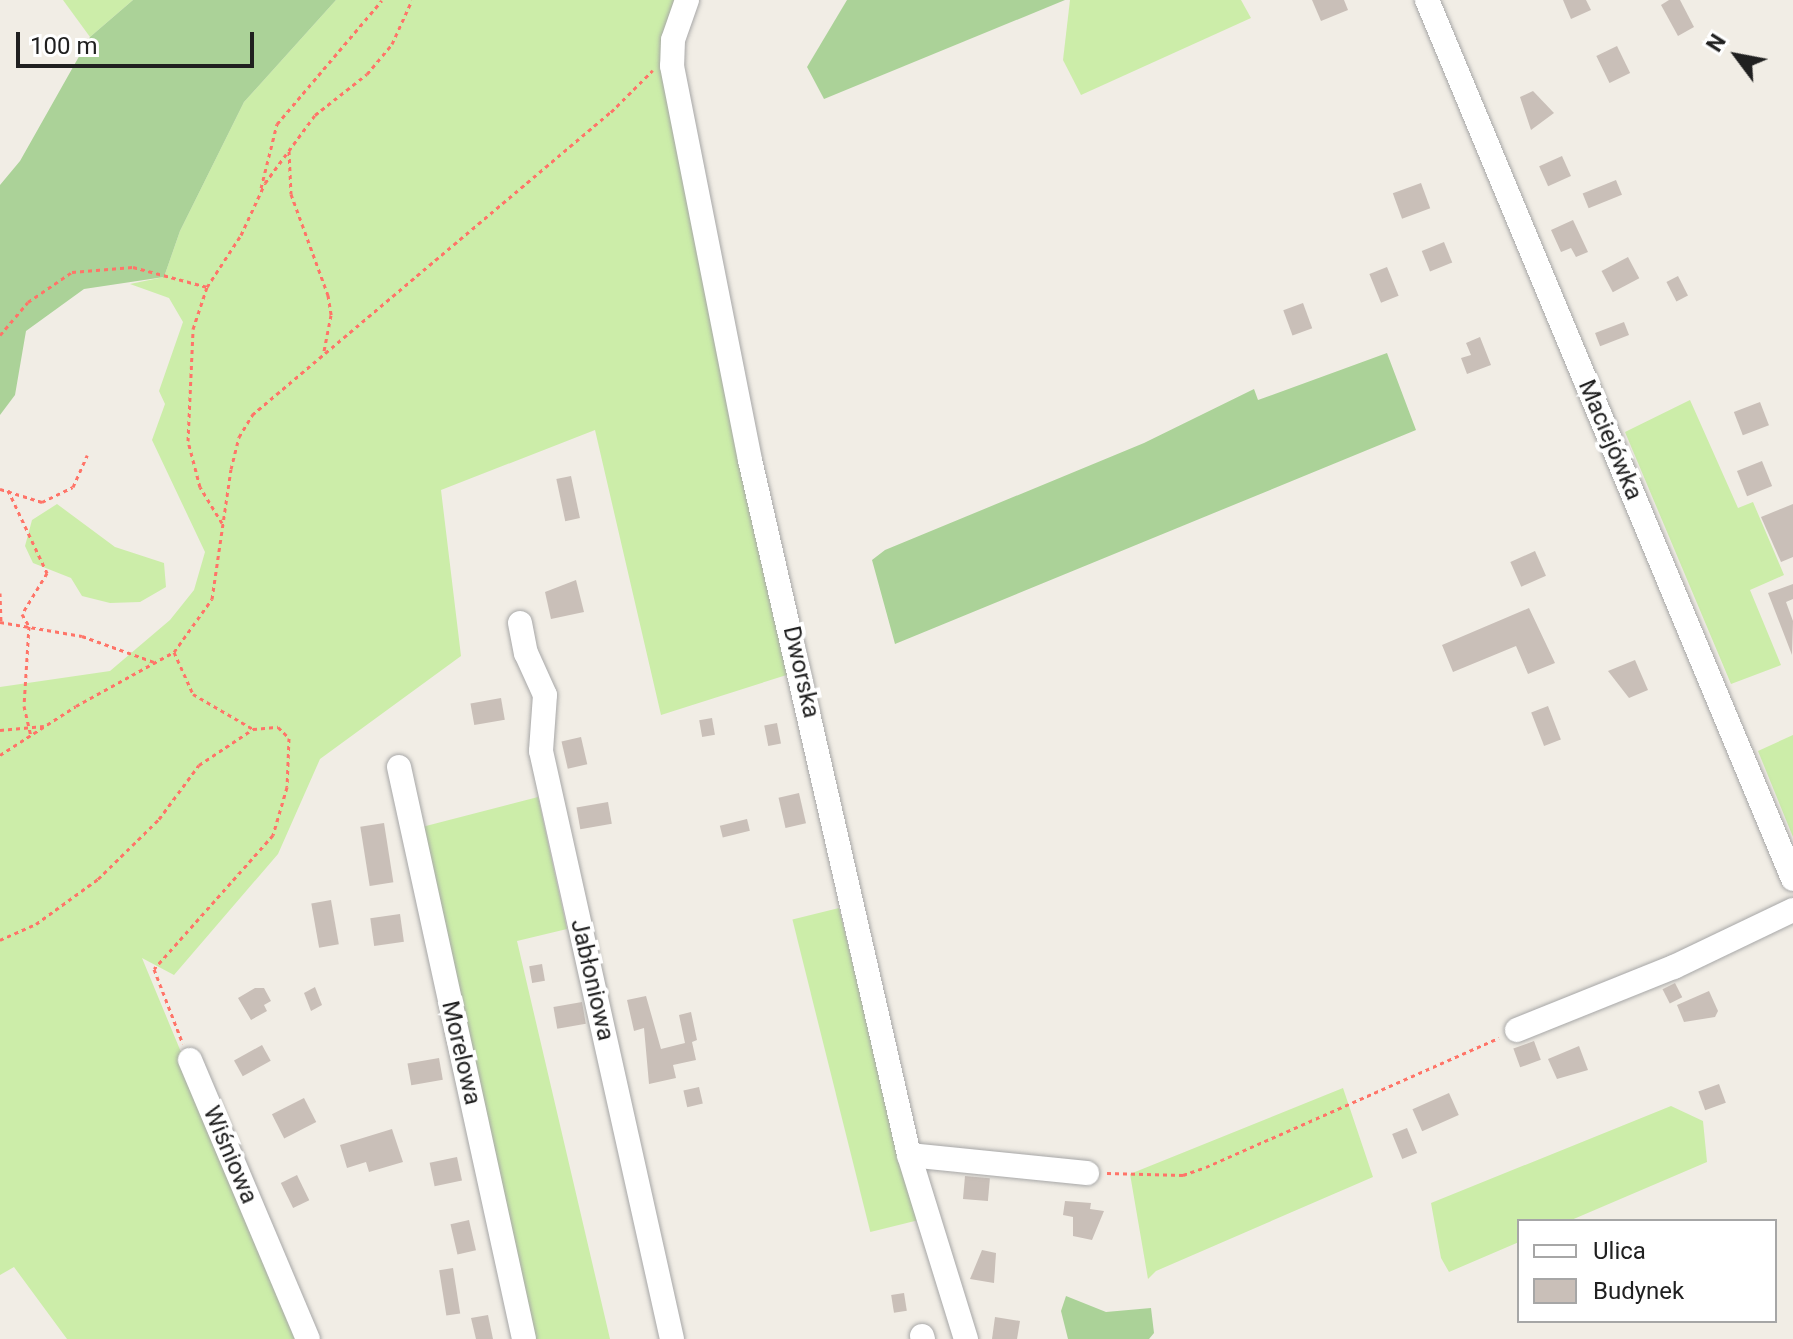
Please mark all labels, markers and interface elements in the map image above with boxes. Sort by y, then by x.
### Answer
scale bar [20,16,258,66]
north arrow [1697,16,1777,96]
text: N [1702,30,1731,56]
text: 100 m [30,32,97,60]
street label: Maciejówka [1572,376,1648,504]
street label: Dworska [776,623,826,721]
street label: Jabłoniowa [564,916,620,1044]
street label: Morelowa [435,998,487,1108]
street label: Wiśniowa [197,1102,263,1208]
legend [1517,1219,1777,1323]
text: Ulica [1593,1237,1646,1265]
text: Budynek [1593,1277,1684,1305]

